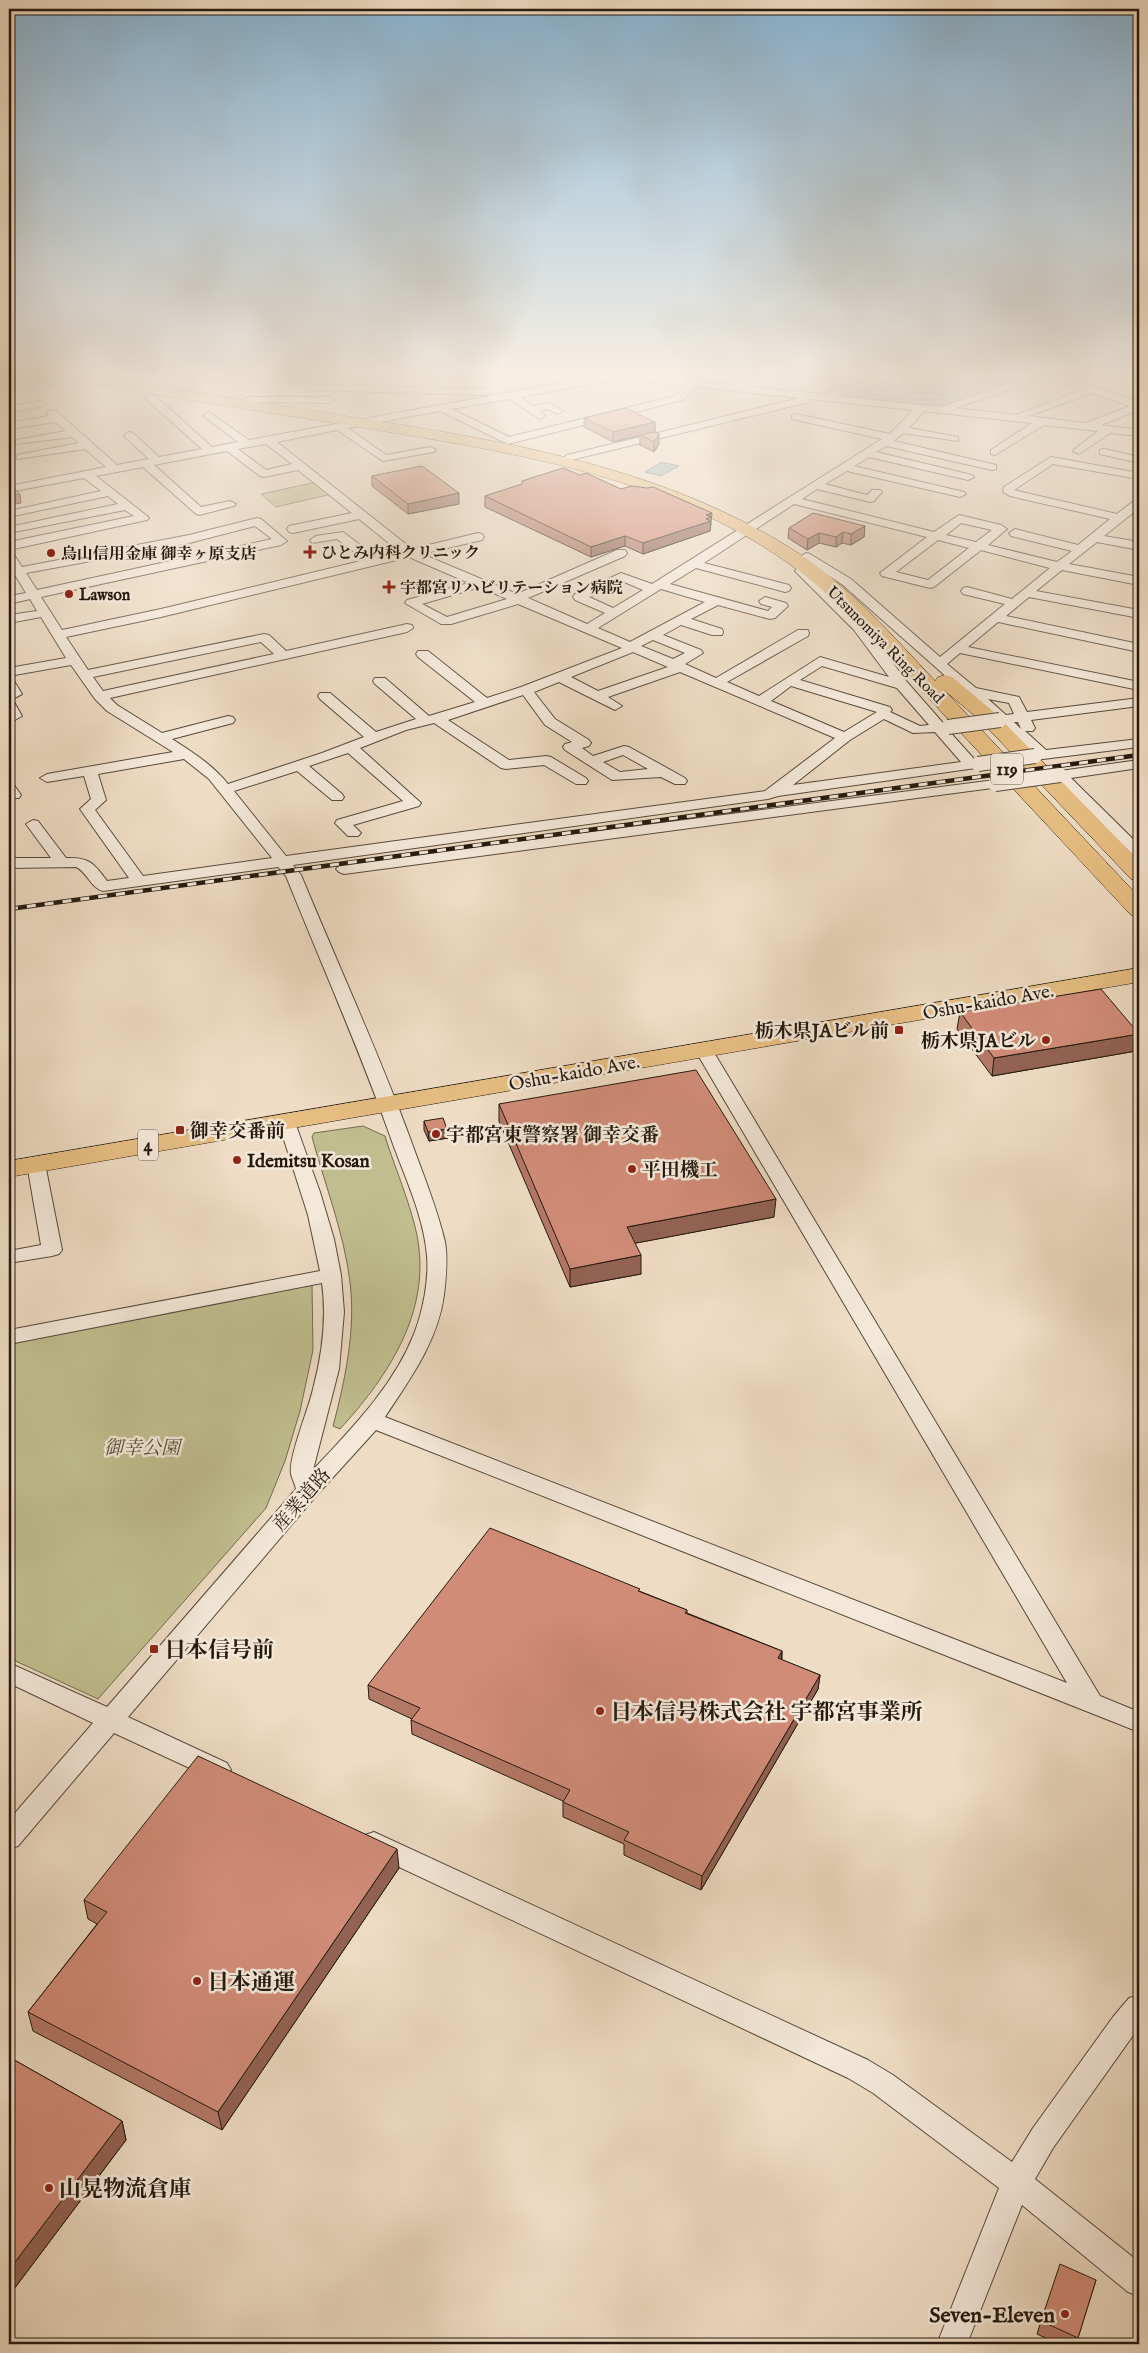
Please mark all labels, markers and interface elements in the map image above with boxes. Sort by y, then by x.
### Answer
place label: ひとみ内科クリニック [321,544,480,564]
place label: 烏山信用金庫 御幸ヶ原支店 [61,545,257,565]
marker: ひとみ内科クリニック [303,545,317,559]
marker: 烏山信用金庫 御幸ヶ原支店 [45,547,57,559]
place label: 宇都宮リハビリテーション病院 [400,579,623,599]
marker: 宇都宮リハビリテーション病院 [382,580,396,594]
street label: Utsunomiya Ring Road [822,583,948,709]
place label: Lawson [79,586,131,606]
marker: Lawson [63,588,75,600]
road number: 119 [991,754,1023,784]
street label: Oshu-kaido Ave. [921,980,1056,1026]
place label: 栃木県JAビル前 [755,1020,889,1044]
marker: 栃木県JAビル前 [893,1024,905,1036]
place label: 栃木県JAビル [921,1030,1036,1054]
marker: 栃木県JAビル [1040,1034,1052,1046]
street label: Oshu-kaido Ave. [507,1051,642,1097]
place label: 御幸交番前 [190,1120,285,1144]
marker: 御幸交番前 [174,1124,186,1136]
place label: 宇都宮東警察署 御幸交番 [446,1124,659,1148]
marker: 宇都宮東警察署 御幸交番 [430,1128,442,1140]
road number: 4 [138,1130,158,1160]
place label: Idemitsu Kosan [247,1150,370,1174]
marker: Idemitsu Kosan [231,1154,243,1166]
place label: 平田機工 [642,1159,718,1183]
marker: 平田機工 [626,1163,638,1175]
park label: 御幸公園 [104,1437,183,1461]
street label: 産業道路 [269,1464,337,1537]
place label: 日本信号前 [164,1637,274,1665]
marker: 日本信号前 [148,1643,160,1655]
place label: 日本信号株式会社 宇都宮事業所 [610,1699,923,1727]
marker: 日本信号株式会社 宇都宮事業所 [594,1705,606,1717]
place label: 日本通運 [207,1969,295,1997]
marker: 日本通運 [191,1975,203,1987]
place label: 山晃物流倉庫 [59,2176,191,2204]
marker: 山晃物流倉庫 [43,2182,55,2194]
place label: Seven-Eleven [929,2302,1055,2330]
marker: Seven-Eleven [1059,2308,1071,2320]

